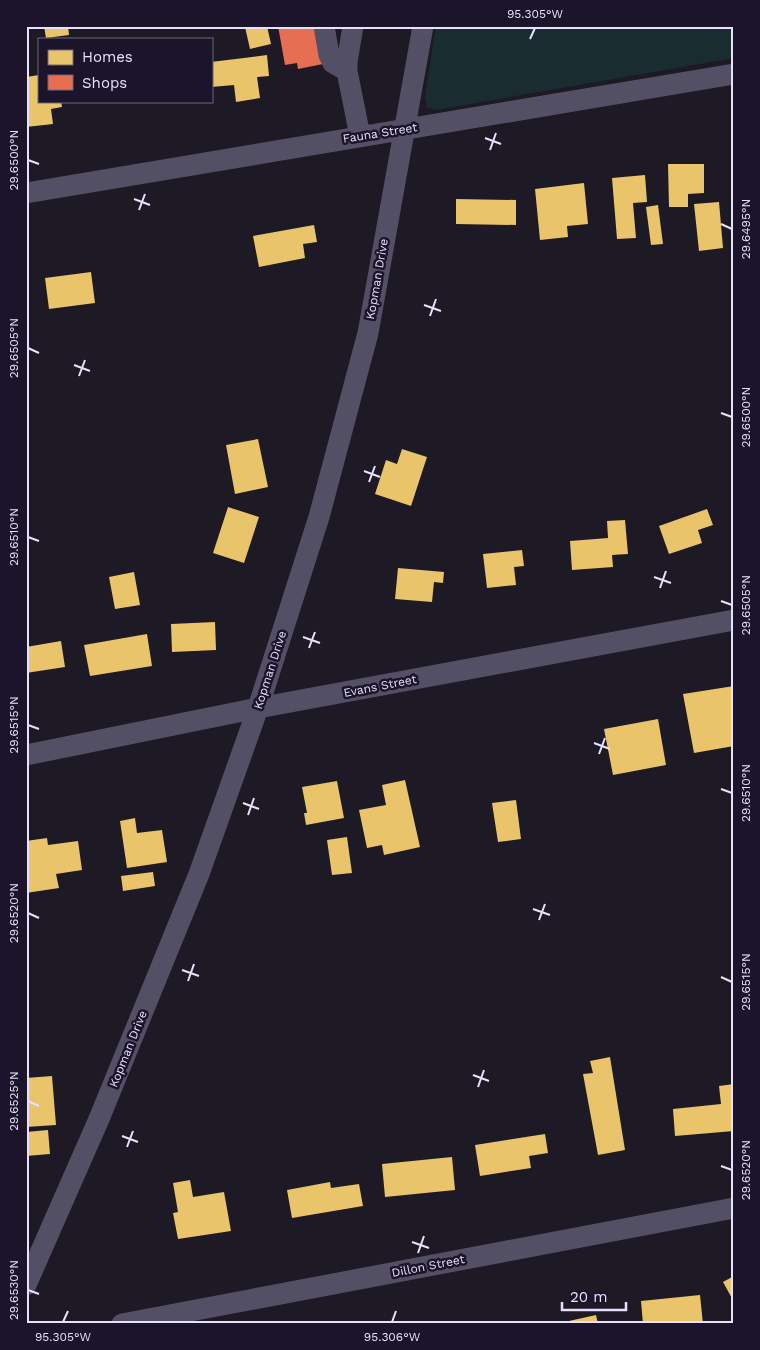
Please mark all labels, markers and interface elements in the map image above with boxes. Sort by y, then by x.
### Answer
text: 95.305°W [507,7,564,21]
legend [38,38,212,102]
text: Homes [82,48,133,66]
text: Shops [82,74,127,92]
street label: Fauna Street [342,120,418,146]
text: 29.6500°N [7,130,21,190]
text: 29.6495°N [739,199,753,259]
street label: Kopman Drive [363,237,391,320]
text: 29.6505°N [7,318,21,378]
text: 29.6500°N [739,387,753,447]
text: 29.6510°N [7,508,21,566]
text: 29.6505°N [739,575,753,635]
street label: Kopman Drive [251,629,289,711]
street label: Evans Street [342,672,418,700]
text: 29.6515°N [7,696,21,754]
text: 29.6510°N [739,764,753,822]
text: 29.6520°N [7,883,21,943]
text: 29.6515°N [739,953,753,1011]
street label: Kopman Drive [106,1008,150,1089]
text: 29.6525°N [7,1071,21,1131]
text: 29.6520°N [739,1140,753,1200]
street label: Dillon Street [390,1252,466,1280]
text: 29.6530°N [7,1260,21,1320]
scale bar [562,1280,626,1312]
text: 20 m [570,1288,608,1306]
text: 95.305°W [35,1330,92,1344]
text: 95.306°W [364,1330,421,1344]

